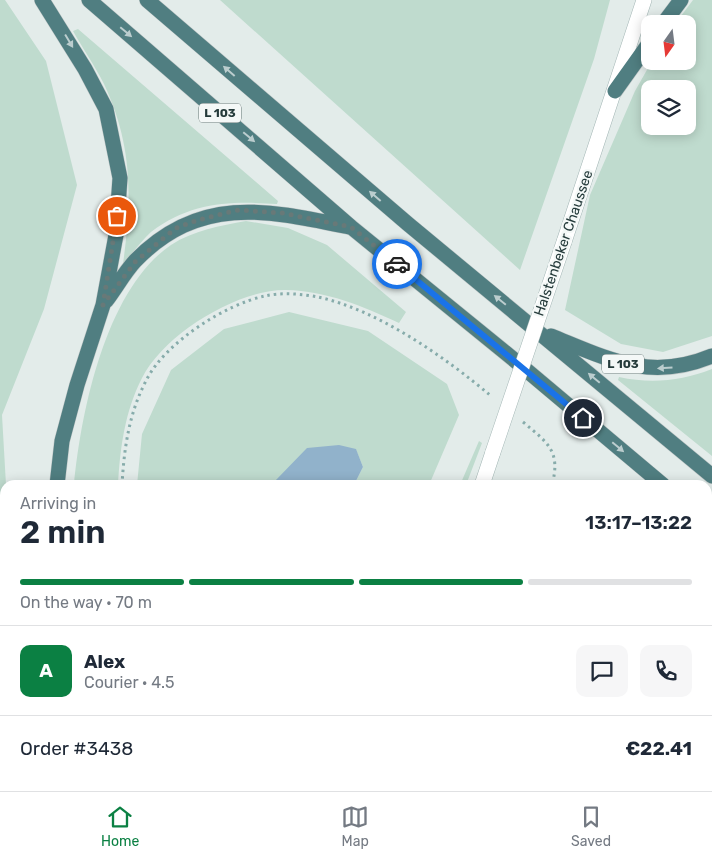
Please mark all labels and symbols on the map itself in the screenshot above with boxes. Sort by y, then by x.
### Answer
north arrow [641,15,696,70]
one-way arrow [119,26,132,37]
one-way arrow [64,34,73,47]
one-way arrow [222,65,235,76]
road number: L 103 [199,104,241,122]
one-way arrow [243,131,255,143]
street label: Halstenbeker Chaussee [530,168,597,318]
one-way arrow [369,190,381,202]
pin [96,195,138,237]
courier [372,239,422,289]
one-way arrow [494,294,507,305]
road number: L 103 [602,354,644,374]
one-way arrow [657,365,673,373]
one-way arrow [587,372,600,383]
pin [562,397,604,439]
one-way arrow [611,442,624,453]

